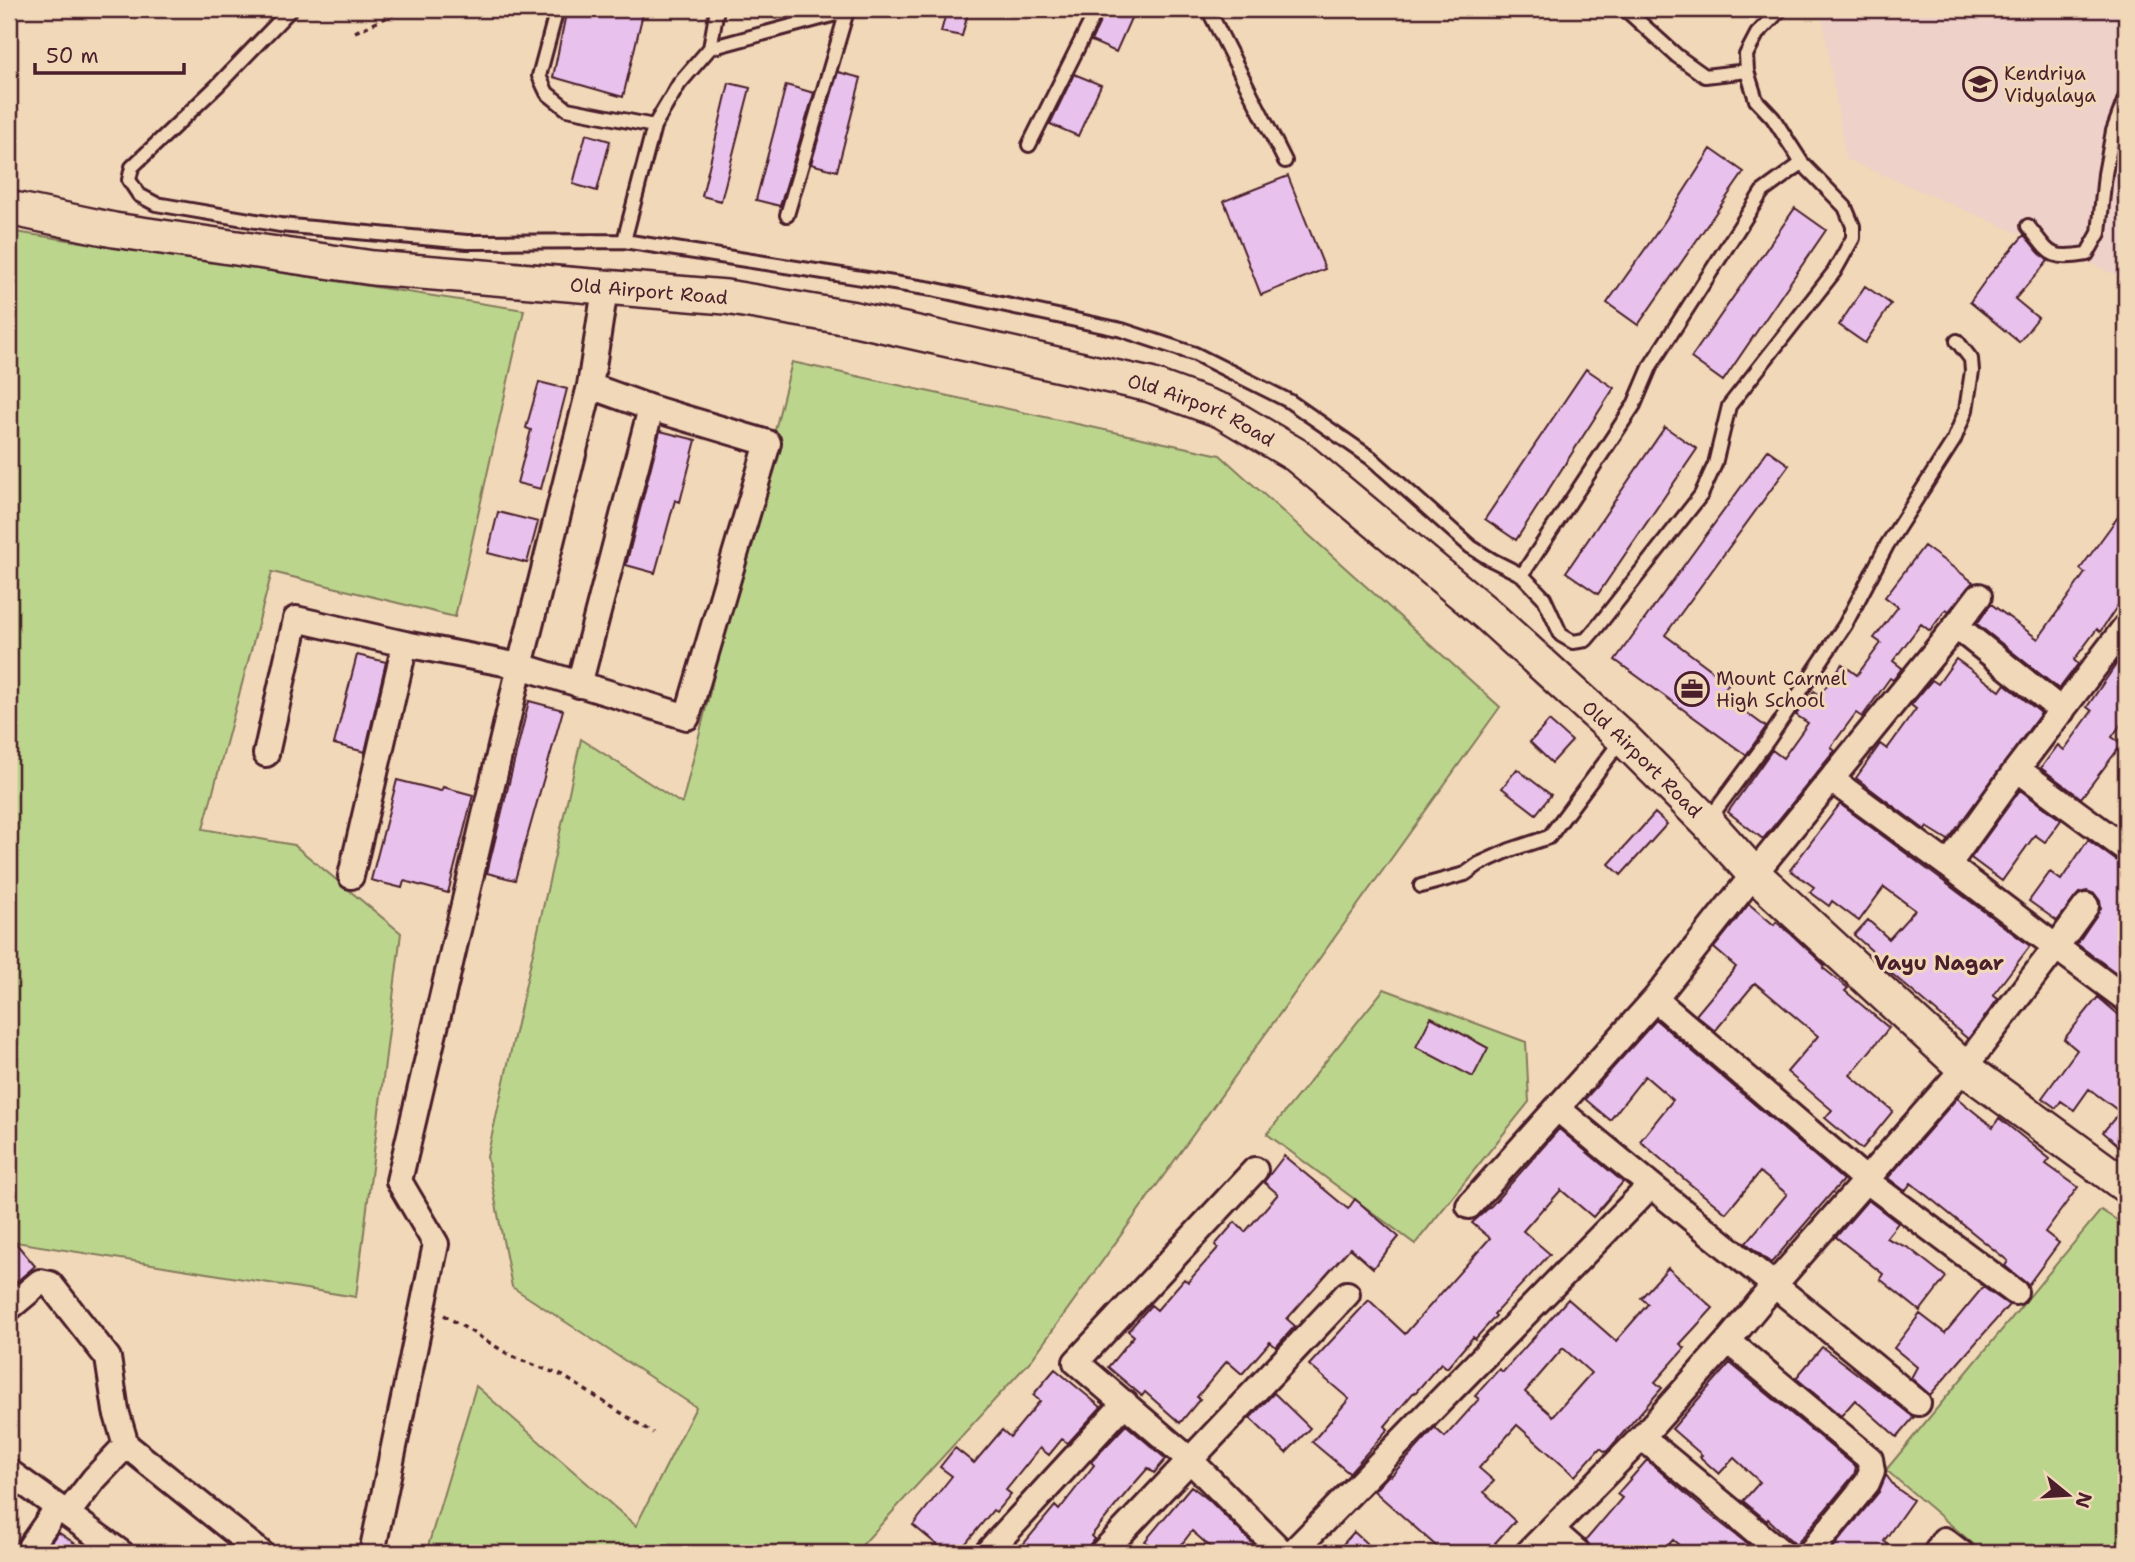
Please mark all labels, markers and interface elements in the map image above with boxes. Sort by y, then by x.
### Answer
scale bar [35,32,184,76]
text: 50 m [46,42,99,70]
place label: Kendriya Vidyalaya [2004,61,2096,108]
school or university icon: Kendriya Vidyalaya [1961,65,1999,103]
street label: Old Airport Road [569,272,729,310]
street label: Old Airport Road [1125,368,1279,452]
place label: Mount Carmel High School [1716,666,1847,713]
office icon: Mount Carmel High School [1673,670,1711,708]
street label: Old Airport Road [1577,695,1708,823]
district label: Vayu Nagar [1874,949,2004,977]
north arrow [2034,1460,2104,1530]
text: N [2069,1489,2098,1511]

